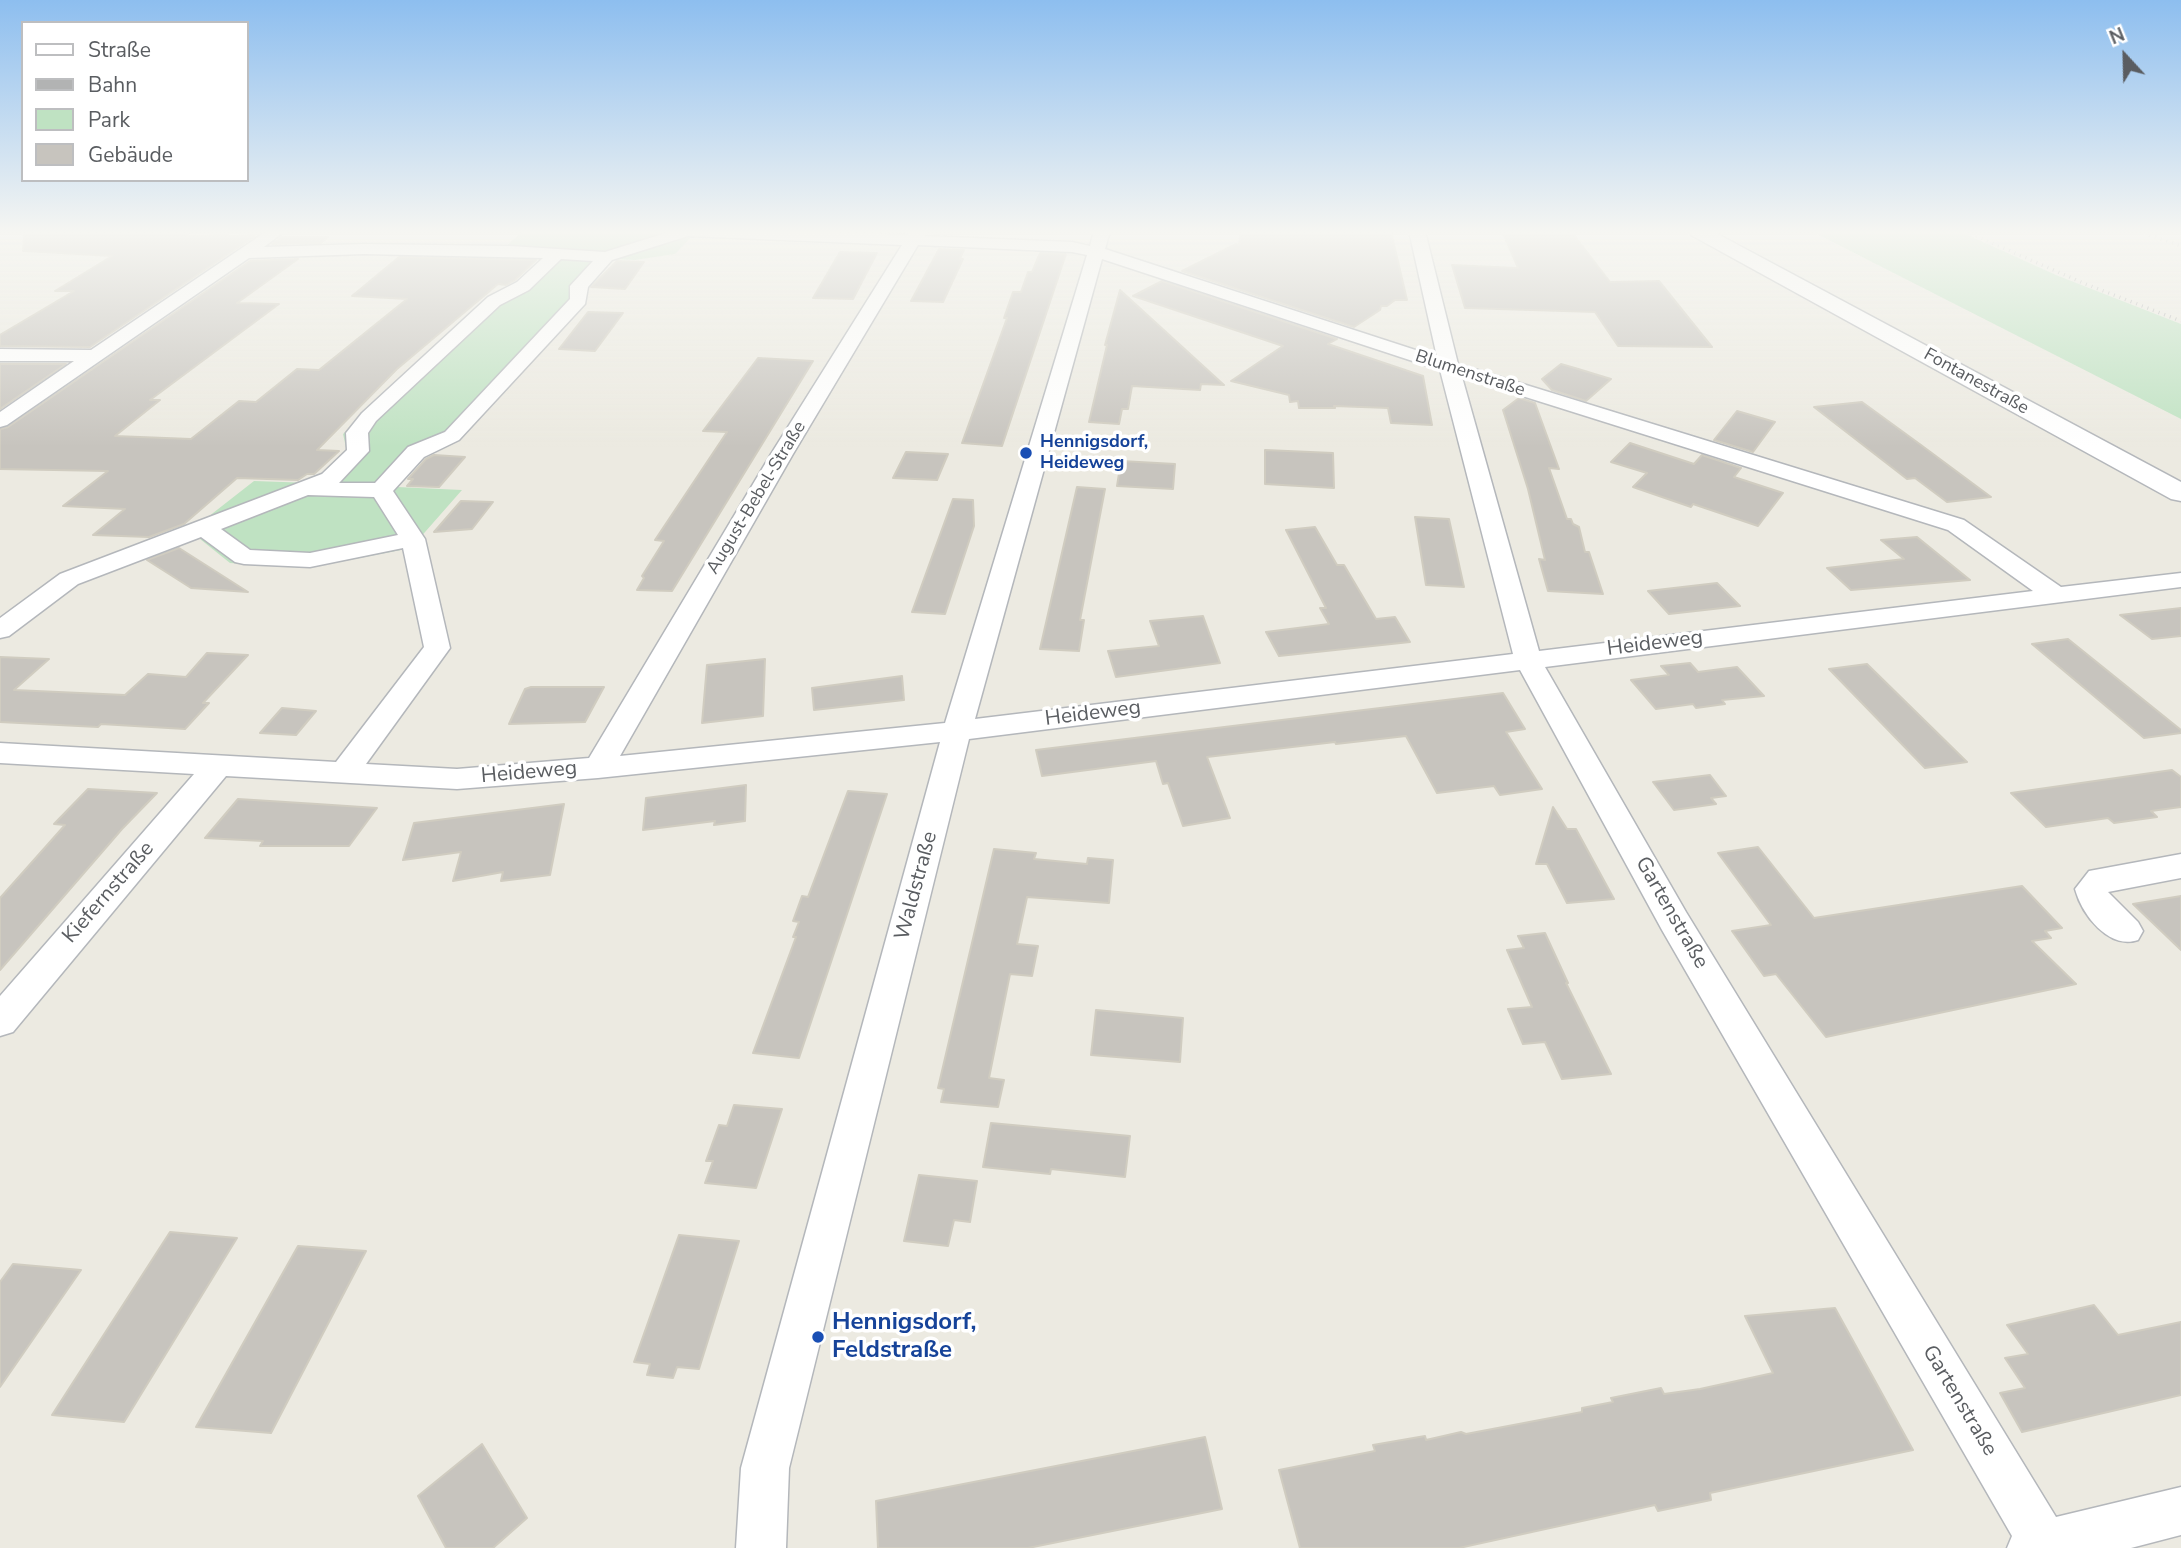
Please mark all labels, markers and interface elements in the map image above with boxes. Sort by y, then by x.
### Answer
legend [21,21,248,182]
north arrow [2090,21,2160,91]
text: N [2106,22,2129,51]
text: Straße [88,36,151,64]
text: Bahn [88,71,137,99]
text: Park [88,106,130,134]
text: Gebäude [88,141,173,169]
street label: Fontanestraße [1920,344,2032,420]
street label: Blumenstraße [1412,346,1528,402]
street label: August-Bebel-Straße [703,418,811,578]
place label: Hennigsdorf, Heideweg [1040,432,1148,474]
marker: Hennigsdorf, Heideweg [1018,445,1034,461]
street label: Heideweg [1606,626,1704,662]
street label: Heideweg [1044,696,1142,732]
street label: Heideweg [480,756,578,790]
street label: Waldstraße [890,829,944,943]
street label: Kiefernstraße [58,837,160,949]
street label: Gartenstraße [1629,853,1713,973]
place label: Hennigsdorf, Feldstraße [832,1309,976,1365]
marker: Hennigsdorf, Feldstraße [810,1329,826,1345]
street label: Gartenstraße [1916,1341,2002,1461]

